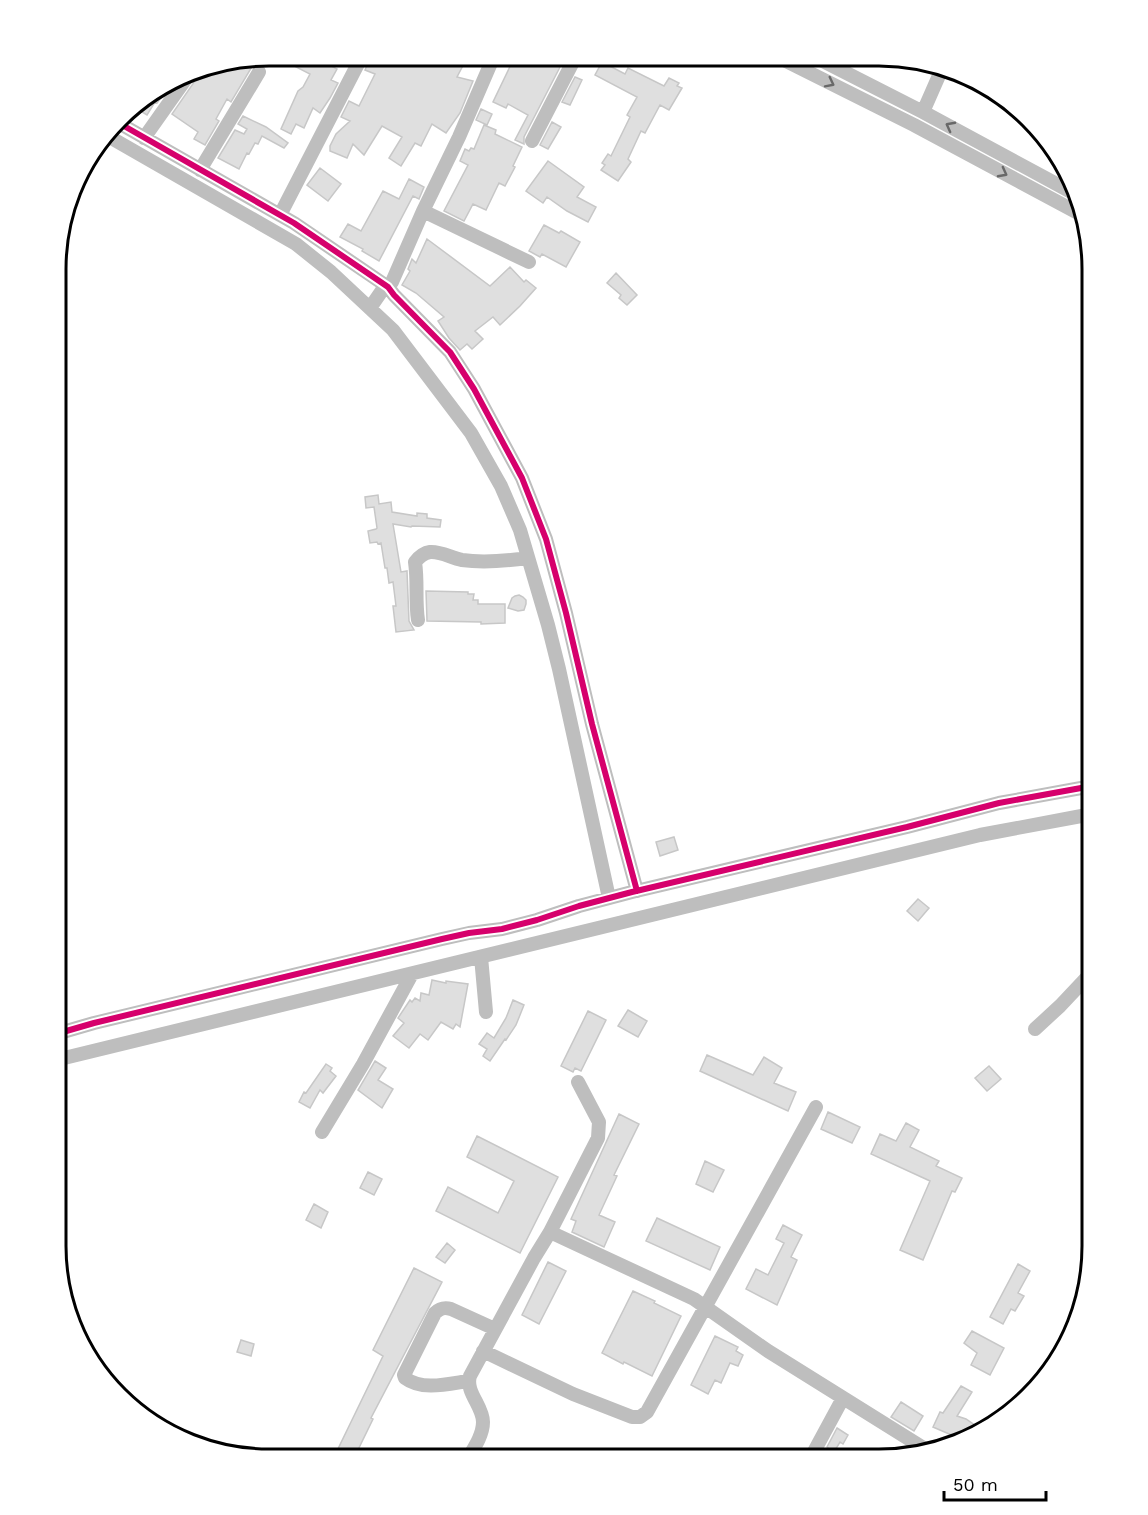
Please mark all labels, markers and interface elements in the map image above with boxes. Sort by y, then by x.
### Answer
one-way arrow [824,76,835,88]
one-way arrow [945,122,956,133]
one-way arrow [997,166,1008,177]
scale bar [944,1464,1046,1502]
text: 50 m [953,1474,998,1495]

